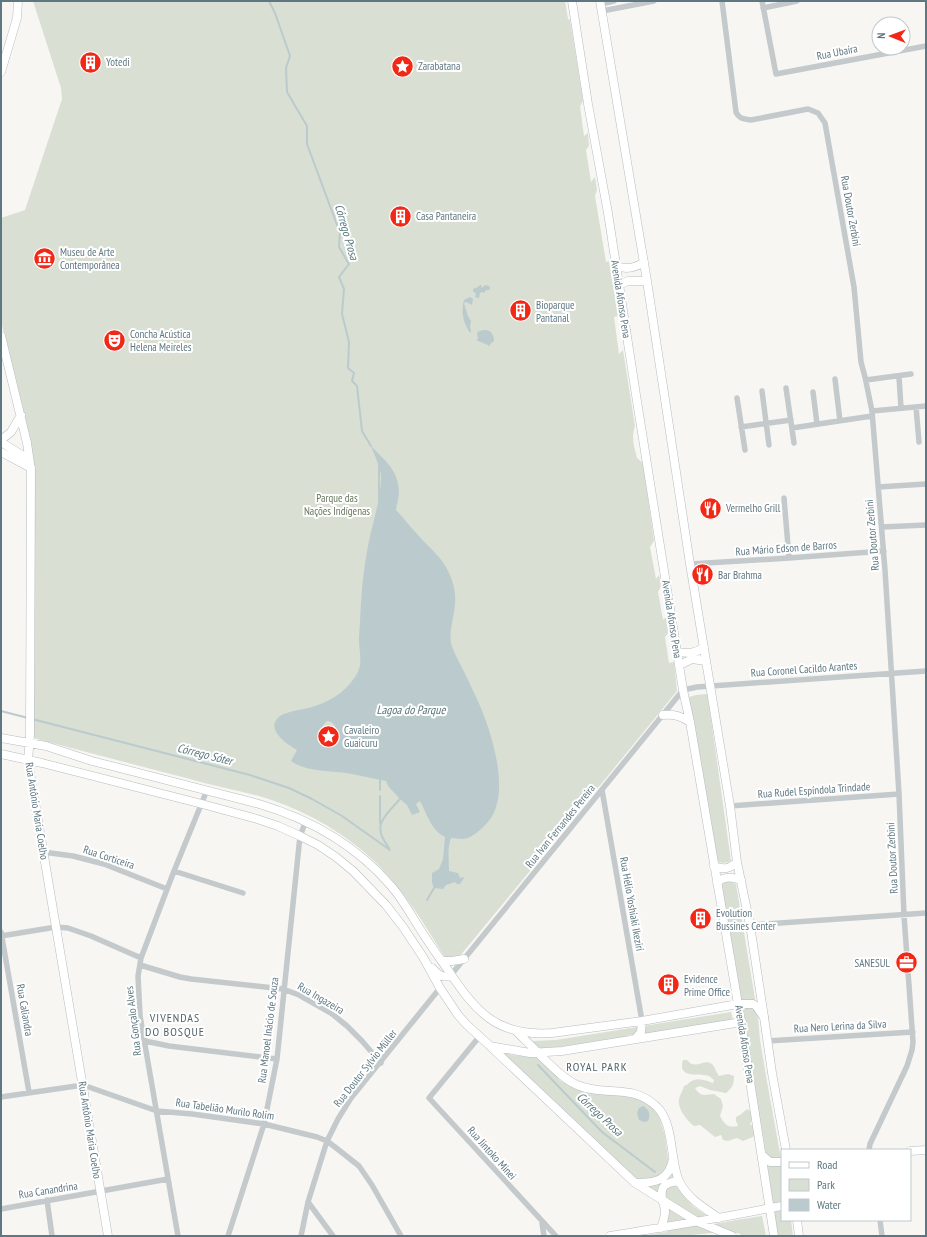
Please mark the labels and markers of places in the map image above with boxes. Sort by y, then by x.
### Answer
building icon: Yotedi [77,49,103,75]
place icon: Zarabatana [389,53,415,79]
place label: Yotedi [106,55,130,69]
place label: Zarabatana [418,59,460,73]
building icon: Casa Pantaneira [388,203,414,229]
place label: Casa Pantaneira [416,209,476,223]
museum icon: Museu de Arte Contemporânea [31,245,57,271]
place label: Museu de Arte Contemporânea [60,245,120,272]
building icon: Bioparque Pantanal [507,298,533,324]
place label: Bioparque Pantanal [536,298,575,325]
theatre icon: Concha Acústica Helena Meireles [101,327,127,353]
place label: Concha Acústica Helena Meireles [130,327,192,354]
restaurant icon: Vermelho Grill [697,495,723,521]
place label: Vermelho Grill [725,501,781,515]
restaurant icon: Bar Brahma [690,562,716,588]
place label: Bar Brahma [718,568,762,582]
place icon: Cavaleiro Guaicuru [315,723,341,749]
place label: Cavaleiro Guaicuru [344,723,379,750]
building icon: Evolution Bussines Center [688,906,714,932]
place label: Evolution Bussines Center [716,906,776,933]
office icon: SANESUL [893,950,919,976]
place label: SANESUL [854,956,890,970]
building icon: Evidence Prime Office [655,972,681,998]
place label: Evidence Prime Office [684,972,731,999]

